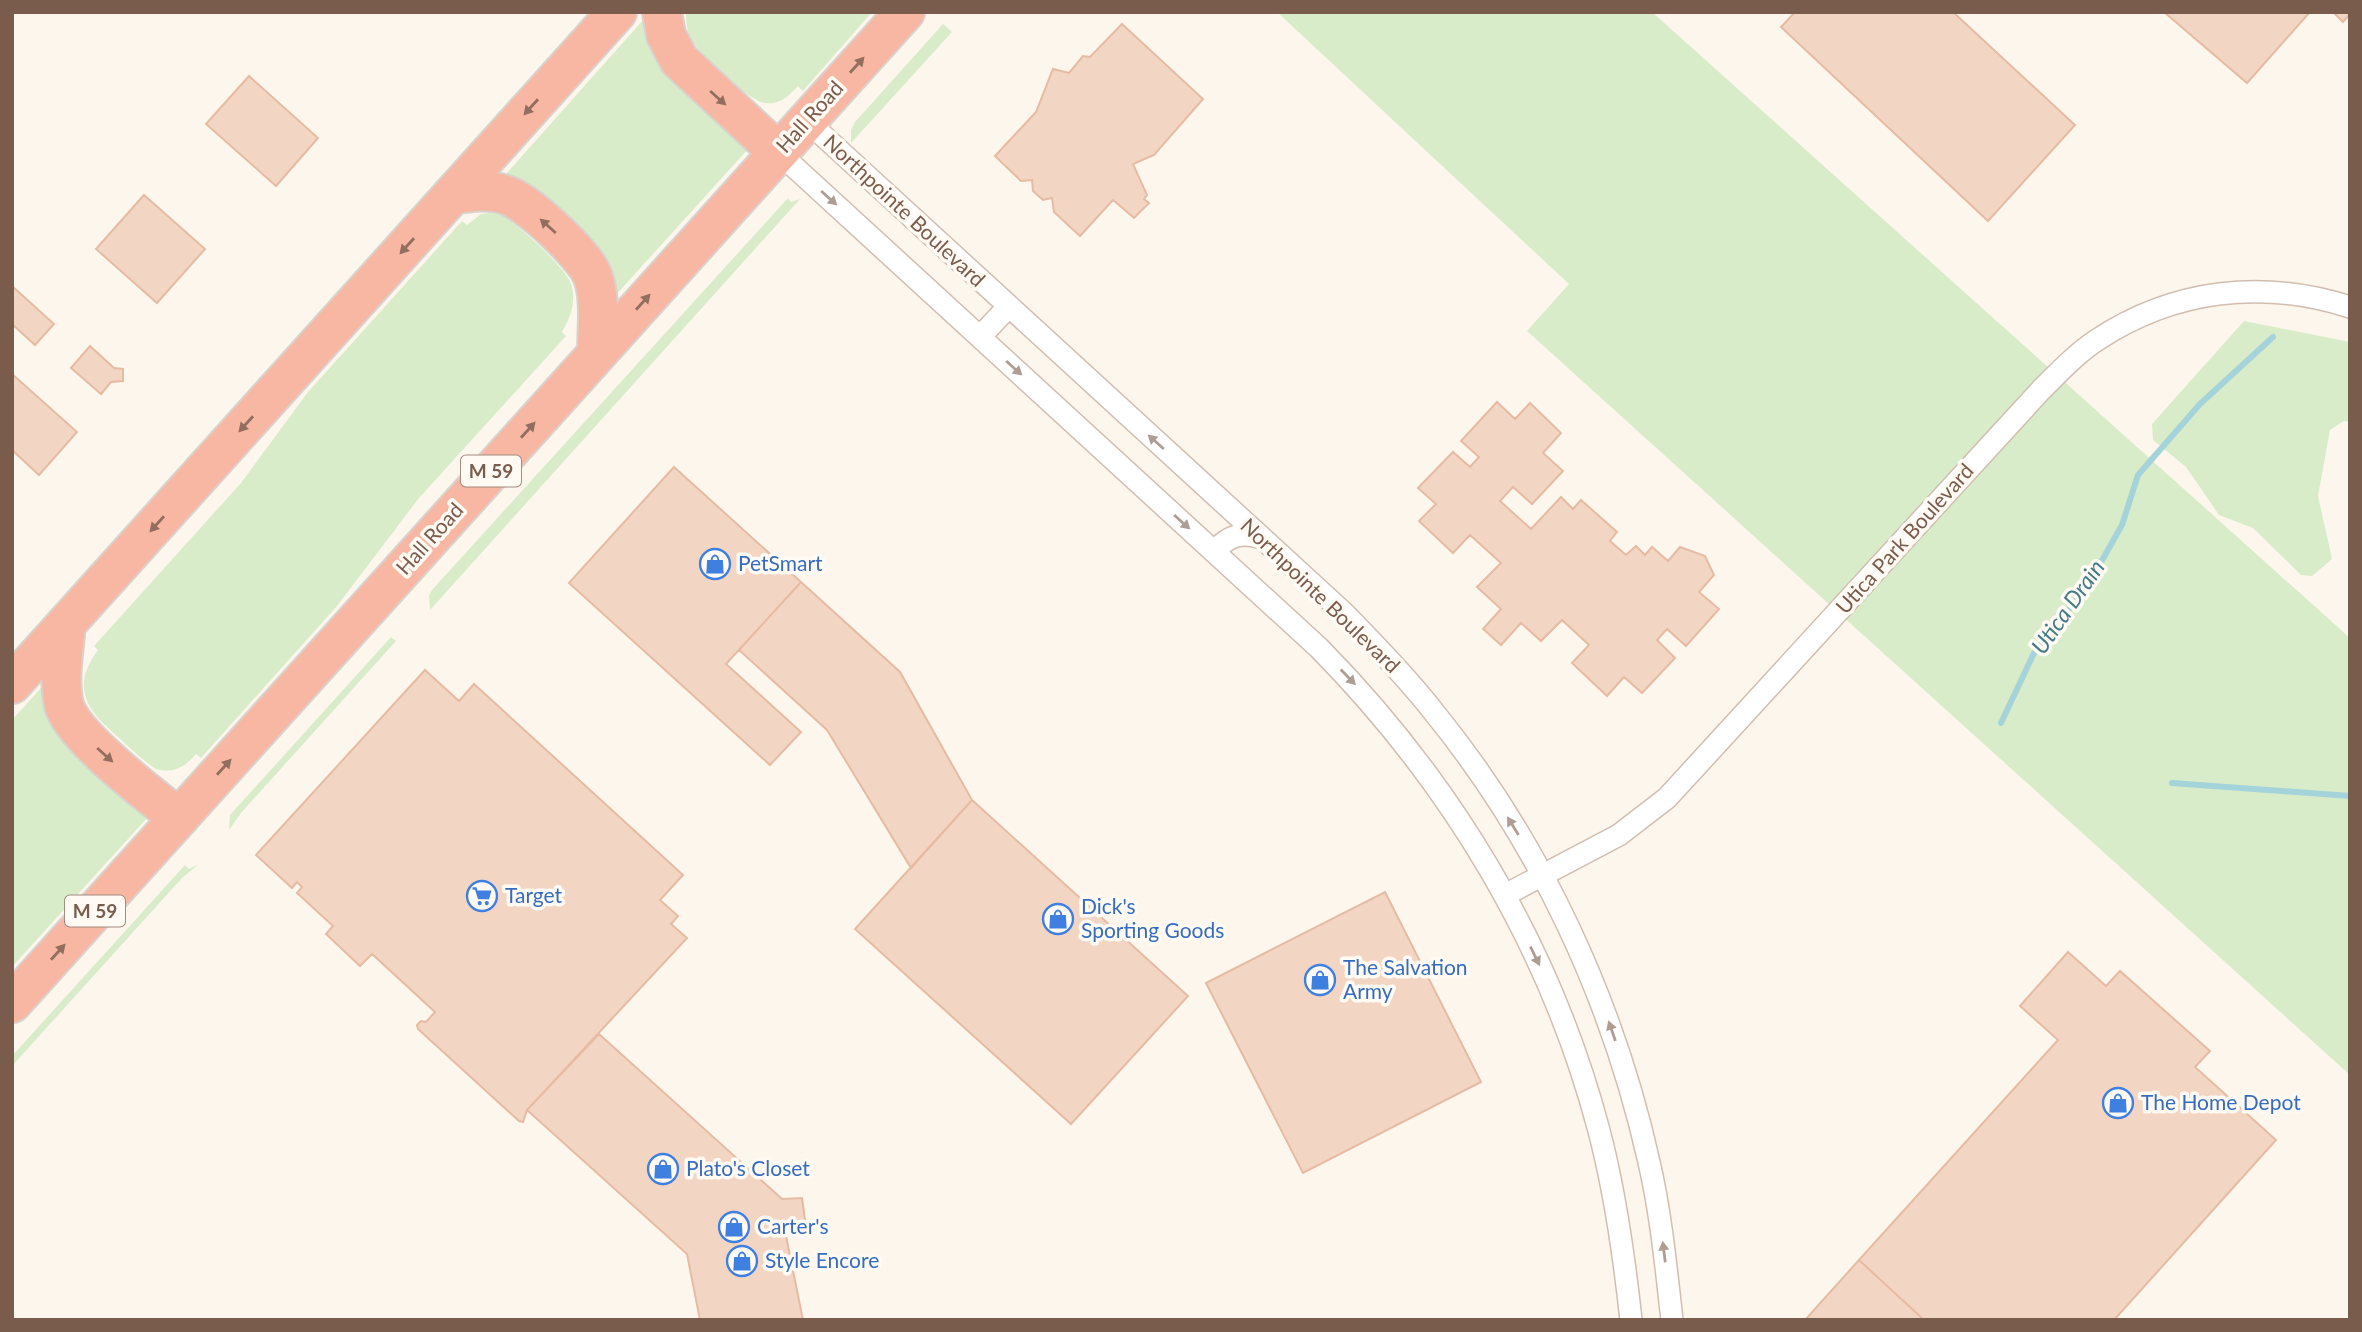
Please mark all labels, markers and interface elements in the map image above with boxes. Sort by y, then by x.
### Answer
one-way arrow [849,56,865,74]
street label: Hall Road [770,75,848,157]
one-way arrow [709,90,727,106]
one-way arrow [523,98,539,116]
street label: Northpointe Boulevard [819,129,991,291]
one-way arrow [820,189,837,205]
one-way arrow [539,218,557,234]
one-way arrow [399,237,415,255]
one-way arrow [635,293,651,311]
one-way arrow [1005,360,1022,376]
one-way arrow [238,415,254,433]
one-way arrow [520,421,536,439]
one-way arrow [1147,434,1165,450]
road number: M 59 [461,456,521,486]
street label: Utica Park Boulevard [1830,458,1978,618]
street label: Hall Road [390,497,468,579]
street label: Northpointe Boulevard [1236,512,1406,677]
one-way arrow [1173,514,1191,530]
one-way arrow [149,515,165,532]
shop icon: PetSmart [698,547,732,581]
place label: PetSmart [738,550,823,575]
water label: Utica Drain [2025,554,2110,659]
one-way arrow [1340,668,1356,685]
one-way arrow [96,747,114,763]
one-way arrow [216,759,232,776]
one-way arrow [1507,817,1519,836]
supermarket icon: Target [465,879,499,913]
place label: Target [505,882,563,907]
place label: Dick's Sporting Goods [1081,893,1224,942]
road number: M 59 [65,896,125,926]
shop icon: Dick's Sporting Goods [1041,902,1075,936]
one-way arrow [50,944,65,961]
one-way arrow [1530,946,1541,966]
place label: The Salvation Army [1343,954,1468,1003]
shop icon: The Salvation Army [1303,963,1337,997]
one-way arrow [1606,1020,1616,1041]
shop icon: The Home Depot [2101,1086,2135,1120]
place label: The Home Depot [2141,1089,2301,1114]
shop icon: Plato's Closet [646,1152,680,1186]
place label: Plato's Closet [686,1155,810,1180]
shop icon: Carter's [717,1210,751,1244]
place label: Carter's [757,1213,829,1238]
one-way arrow [1659,1241,1670,1263]
shop icon: Style Encore [725,1244,759,1278]
place label: Style Encore [765,1247,879,1272]

